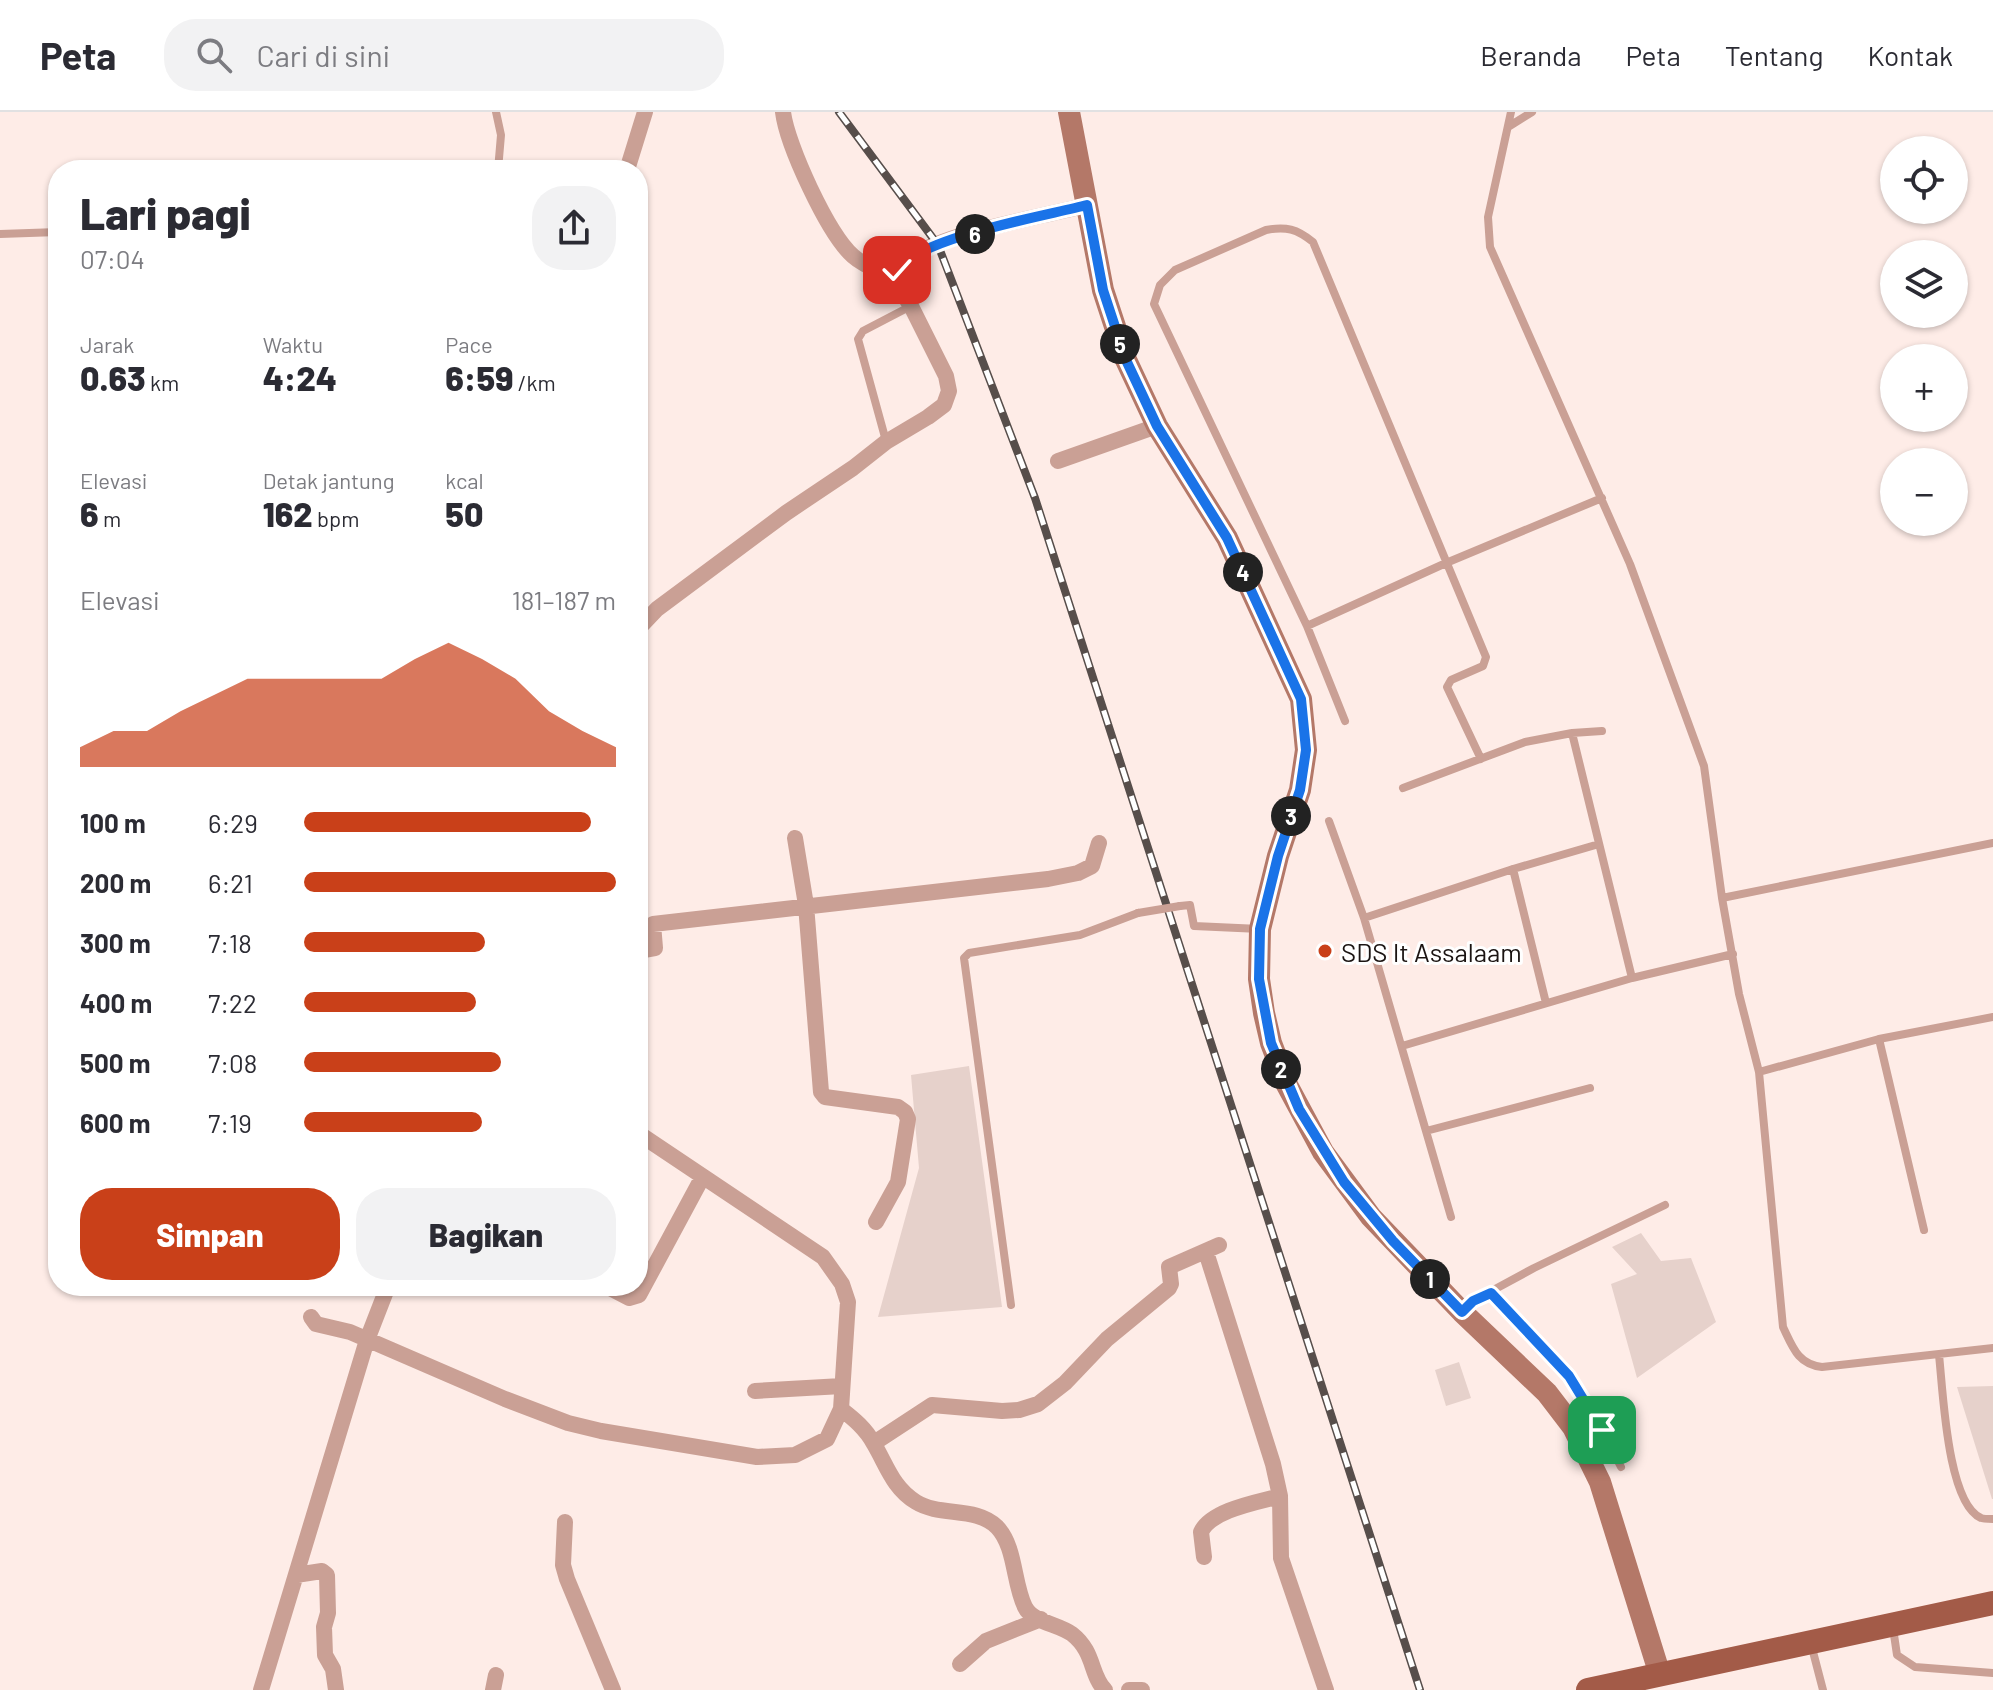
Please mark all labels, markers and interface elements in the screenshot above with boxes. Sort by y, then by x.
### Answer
search box [164,19,724,91]
text: Peta [40,32,116,78]
icon: search [192,33,236,77]
text: Cari di sini [256,37,390,73]
text: Beranda [1480,38,1582,72]
text: Peta [1626,38,1681,72]
text: Tentang [1725,38,1823,72]
text: Kontak [1867,38,1953,72]
map controls [1880,136,1968,536]
button: locate [1880,136,1968,224]
text: Lari pagi [80,186,251,239]
button: share [532,186,616,270]
pin: 6 [955,214,995,254]
text: 6 [969,221,981,247]
pin [863,236,931,304]
button: layers [1880,240,1968,328]
text: 07:04 [80,243,145,274]
icon: check [875,248,919,292]
pin: 5 [1100,324,1140,364]
text: Jarak [80,331,134,357]
text: Waktu [263,331,323,357]
text: Pace [445,331,493,357]
text: 5 [1114,331,1126,357]
button: + [1880,344,1968,432]
text: 0.63 [80,357,146,398]
text: 4:24 [263,357,337,398]
text: 6:59 [445,357,513,398]
text: km [146,369,179,395]
text: /km [513,369,556,395]
button: − [1880,448,1968,536]
text: Elevasi [80,467,147,493]
text: Detak jantung [263,467,394,493]
text: kcal [445,467,484,493]
text: 6 [80,493,99,534]
text: 162 [263,493,313,534]
text: 50 [445,493,483,534]
text: m [99,505,121,531]
text: bpm [313,505,359,531]
pin: 4 [1223,552,1263,592]
text: 4 [1236,559,1250,585]
text: Elevasi [80,584,160,615]
text: 181–187 m [512,584,616,615]
pin: 3 [1271,796,1311,836]
text: 3 [1285,803,1297,829]
text: 100 m [80,807,146,838]
text: 6:29 [208,807,258,838]
text: 200 m [80,867,151,898]
text: 6:21 [208,867,253,898]
text: 300 m [80,927,151,958]
text: 7:18 [208,927,252,958]
place label: SDS It Assalaam [1341,936,1522,967]
marker: SDS It Assalaam [1316,942,1334,960]
text: 400 m [80,987,152,1018]
text: 7:22 [208,987,257,1018]
text: 500 m [80,1047,151,1078]
text: 7:08 [208,1047,257,1078]
pin: 2 [1261,1049,1301,1089]
text: 2 [1275,1056,1287,1082]
text: 600 m [80,1107,151,1138]
text: 7:19 [208,1107,252,1138]
button: Simpan [80,1188,340,1280]
button: Bagikan [356,1188,616,1280]
pin: 1 [1410,1259,1450,1299]
text: 1 [1426,1266,1434,1292]
pin [1568,1396,1636,1464]
icon: arrive [1580,1408,1624,1452]

